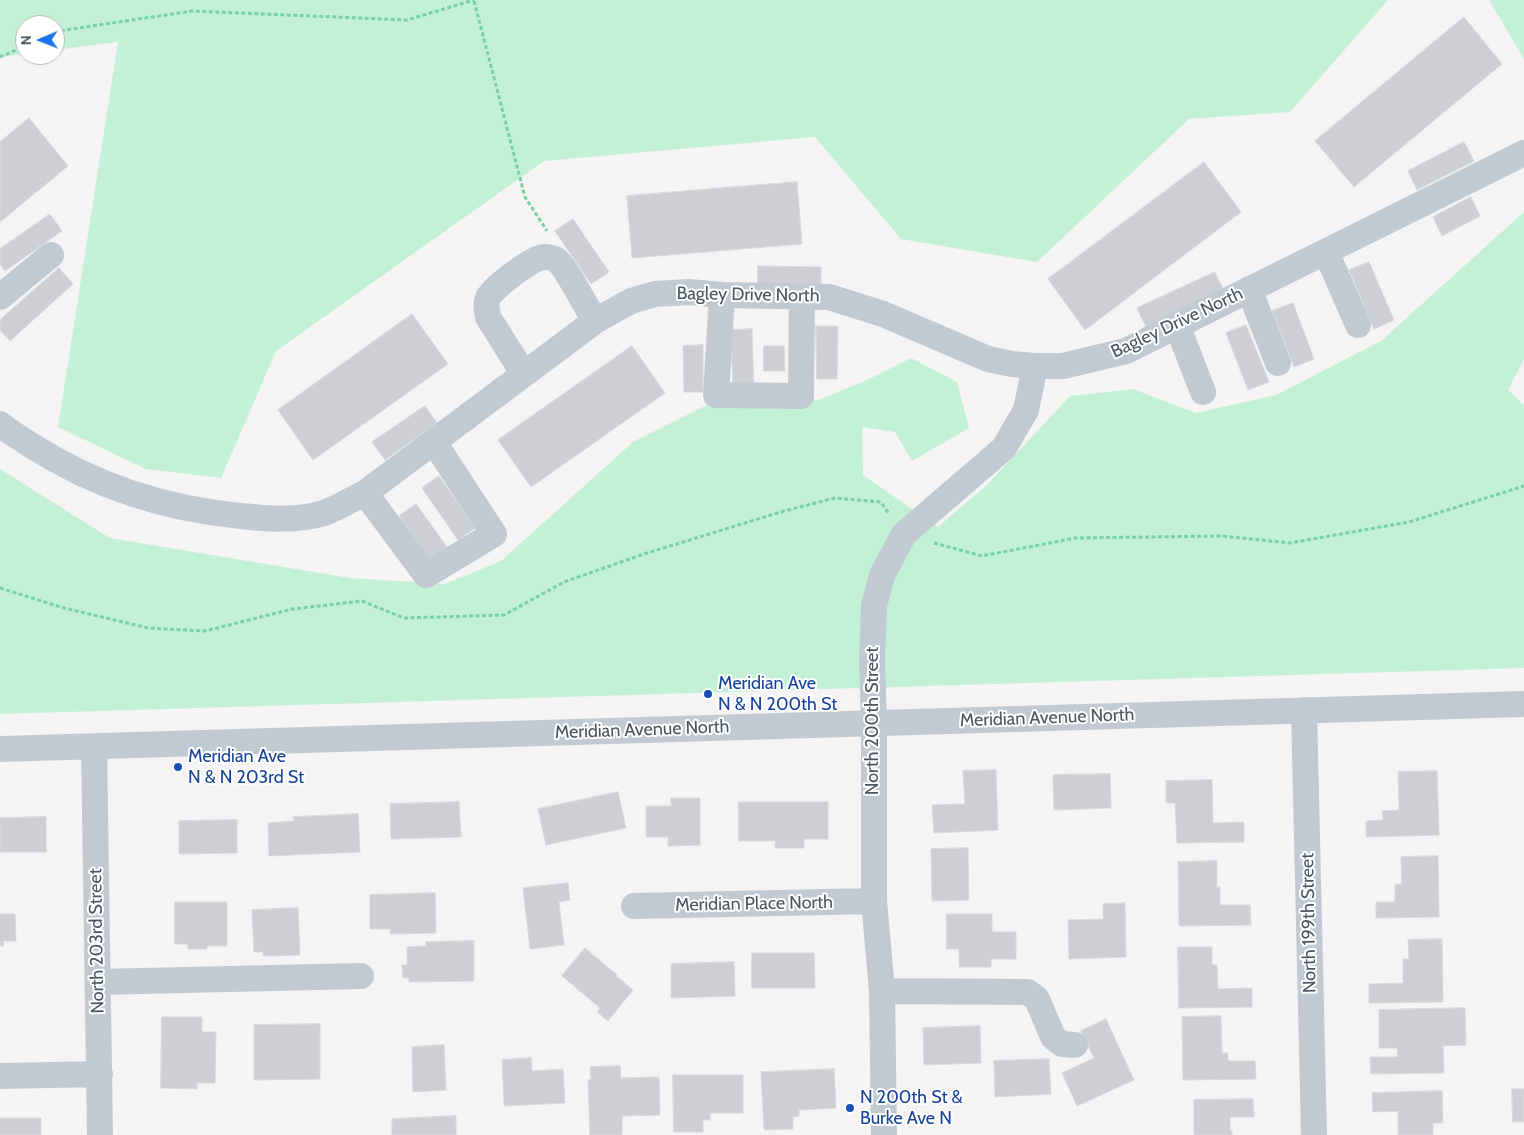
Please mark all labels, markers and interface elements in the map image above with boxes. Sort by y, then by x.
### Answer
north arrow [15,15,65,65]
text: N [17,35,35,45]
street label: Bagley Drive North [676,283,820,307]
street label: Bagley Drive North [1108,283,1246,363]
street label: North 200th Street [862,647,884,795]
place label: Meridian Ave N & N 200th St [718,673,837,716]
marker: Meridian Ave N & N 200th St [702,688,714,700]
street label: Meridian Avenue North [959,704,1135,732]
street label: Meridian Avenue North [554,716,730,744]
place label: Meridian Ave N & N 203rd St [188,746,304,789]
marker: Meridian Ave N & N 203rd St [172,761,184,773]
street label: North 199th Street [1297,853,1321,993]
street label: North 203rd Street [85,868,109,1014]
street label: Meridian Place North [675,892,833,916]
place label: N 200th St & Burke Ave N [860,1087,963,1130]
marker: N 200th St & Burke Ave N [844,1102,856,1114]

